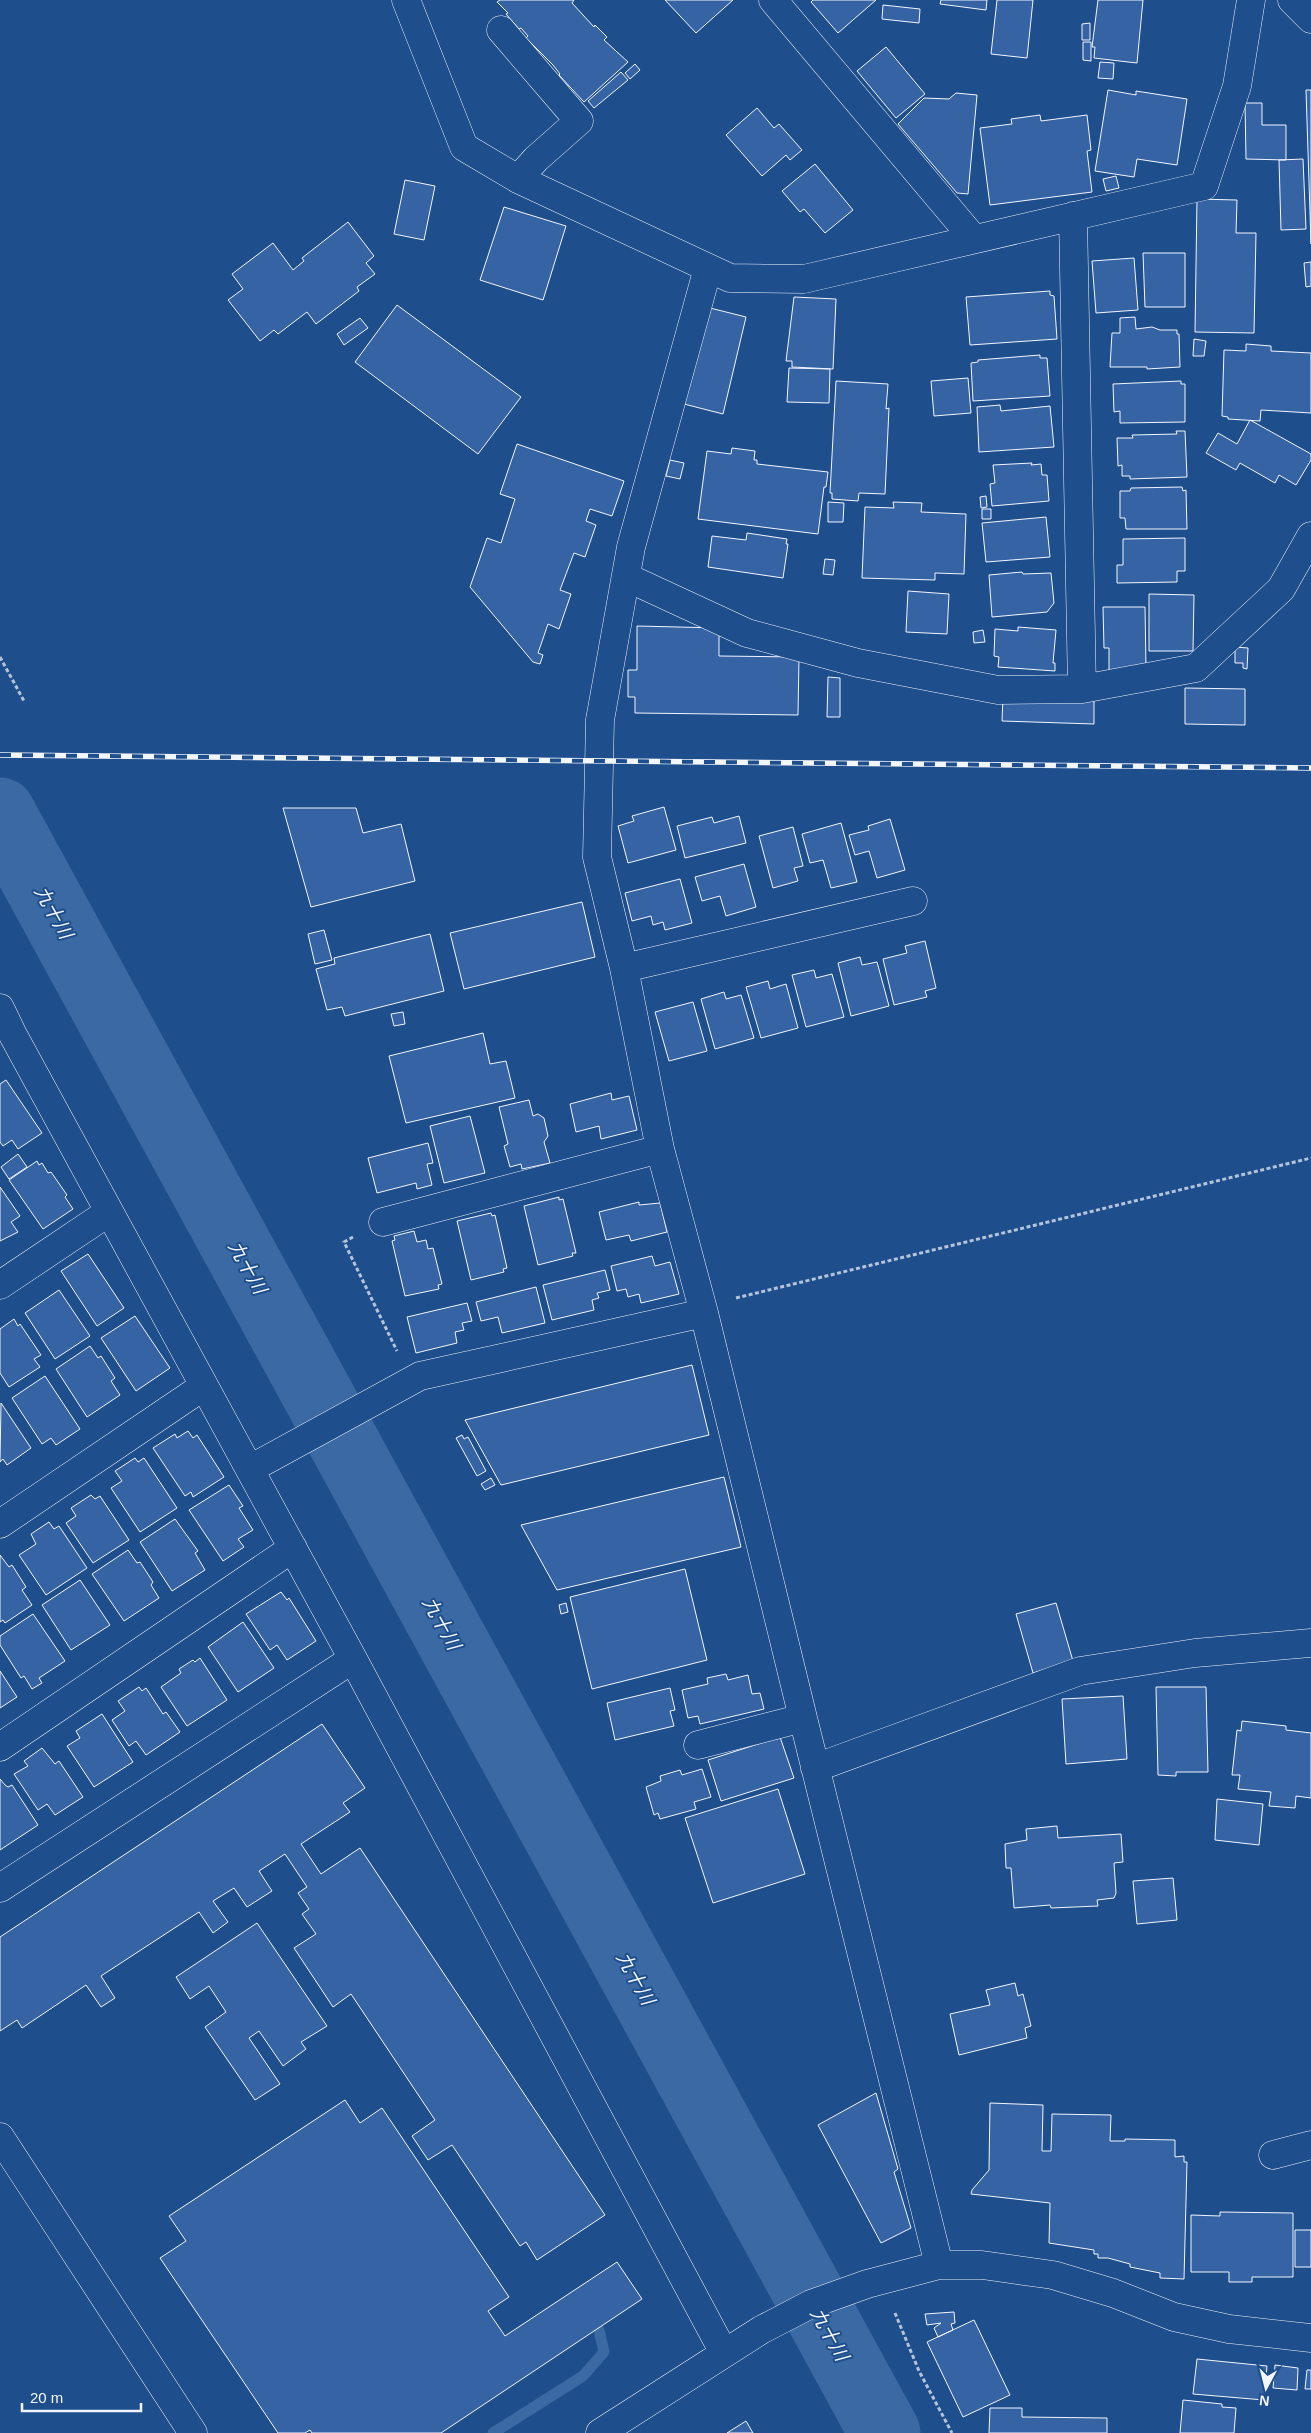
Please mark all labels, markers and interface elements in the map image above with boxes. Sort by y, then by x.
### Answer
water label: 九十川 [31,882,78,944]
water label: 九十川 [225,1237,272,1299]
water label: 九十川 [419,1593,466,1655]
water label: 九十川 [613,1948,660,2010]
water label: 九十川 [807,2304,854,2366]
north arrow [1241,2363,1291,2413]
scale bar [22,2380,141,2412]
text: 20 m [30,2389,63,2406]
text: N [1258,2392,1270,2409]

